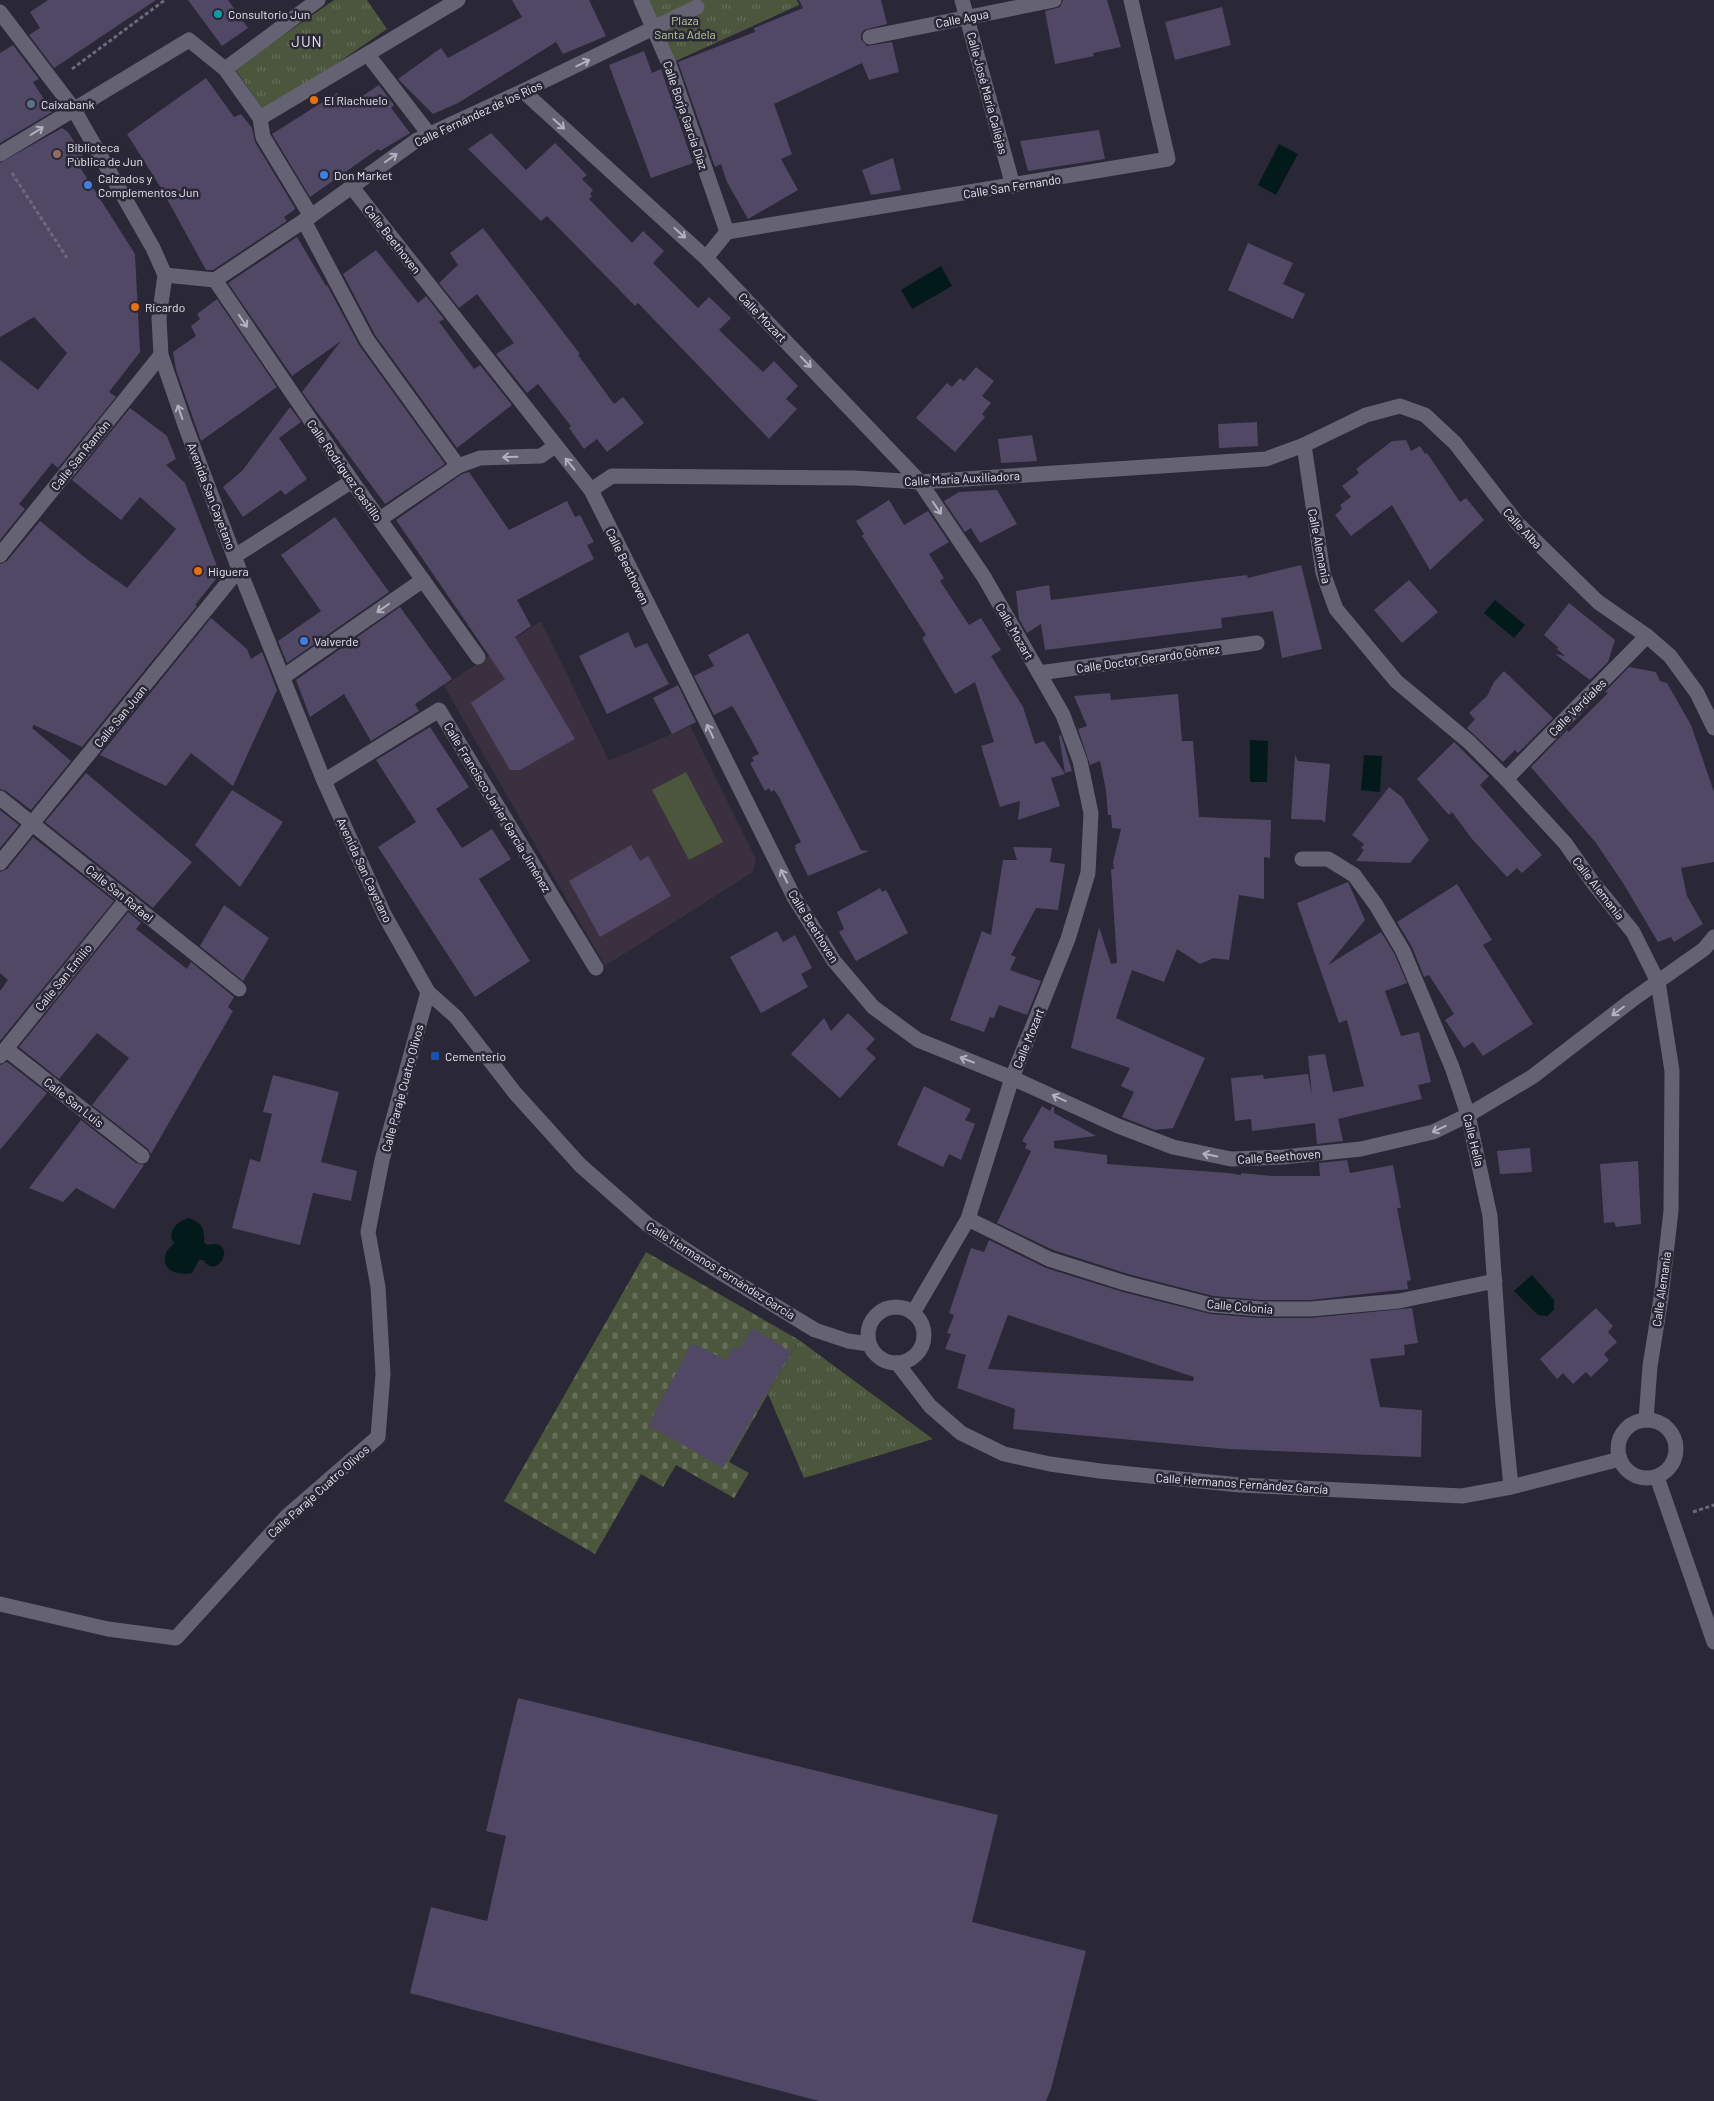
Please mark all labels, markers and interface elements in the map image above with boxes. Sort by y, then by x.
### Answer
street label: Calle Agua [934,6,990,30]
place label: Consultorio Jun [228,7,310,21]
marker: Consultorio Jun [212,8,224,20]
park label: Plaza Santa Adela [654,13,716,41]
street label: Calle José María Callejas [965,30,1011,156]
district label: JUN [291,32,323,50]
one-way arrow [575,57,590,67]
street label: Calle Borja García Díaz [661,59,711,171]
street label: Calle Fernández de los Ríos [412,77,544,149]
place label: El Riachuelo [324,93,388,107]
marker: El Riachuelo [308,94,320,106]
place label: Caixabank [41,97,94,111]
marker: Caixabank [25,98,37,110]
one-way arrow [553,118,566,130]
one-way arrow [29,126,43,136]
place label: Biblioteca Pública de Jun [67,140,143,168]
marker: Biblioteca Pública de Jun [51,148,63,160]
one-way arrow [384,153,398,163]
place label: Don Market [334,168,392,182]
marker: Don Market [318,169,330,181]
place label: Calzados y Complementos Jun [98,171,199,199]
street label: Calle San Fernando [962,171,1062,201]
marker: Calzados y Complementos Jun [82,179,94,191]
street label: Calle Beethoven [362,202,424,276]
one-way arrow [673,227,686,239]
street label: Calle Mozart [736,289,790,345]
place label: Ricardo [145,300,185,314]
marker: Ricardo [129,301,141,313]
one-way arrow [238,313,248,327]
one-way arrow [800,355,812,368]
one-way arrow [175,405,185,421]
street label: Calle San Ramón [48,417,112,493]
street label: Calle Rodríguez Castillo [305,417,385,523]
street label: Avenida San Cayetano [185,440,239,552]
one-way arrow [502,452,518,462]
one-way arrow [564,458,575,471]
street label: Calle María Auxiliadora [904,468,1020,488]
one-way arrow [933,501,943,515]
street label: Calle Alba [1501,505,1545,551]
street label: Calle Alemania [1306,507,1334,585]
street label: Calle Beethoven [603,525,653,607]
place label: Higuera [208,564,249,578]
marker: Higuera [192,565,204,577]
street label: Calle Mozart [993,600,1037,662]
one-way arrow [376,603,390,613]
place label: Valverde [314,634,359,648]
marker: Valverde [298,635,310,647]
street label: Calle Doctor Gerardo Gómez [1075,641,1221,675]
street label: Calle Verdiales [1545,675,1609,739]
street label: Calle San Juan [91,682,149,750]
street label: Calle Francisco Javier García Jiménez [442,720,554,894]
one-way arrow [705,724,715,739]
street label: Avenida San Cayetano [335,815,395,925]
street label: Calle Alemania [1570,854,1628,922]
street label: Calle San Rafael [84,862,156,924]
one-way arrow [779,869,788,884]
street label: Calle Beethoven [786,887,842,965]
street label: Calle San Emilio [32,941,94,1013]
street label: Calle Mozart [1010,1006,1046,1070]
one-way arrow [1611,1006,1625,1016]
street label: Calle Paraje Cuatro Olivos [378,1022,426,1153]
place label: Cementerio [445,1049,506,1063]
marker: Cementerio [429,1050,441,1062]
one-way arrow [960,1054,975,1064]
street label: Calle San Luis [41,1074,107,1130]
one-way arrow [1052,1093,1067,1103]
street label: Calle Hella [1461,1112,1487,1168]
one-way arrow [1432,1125,1447,1134]
street label: Calle Beethoven [1237,1146,1321,1166]
one-way arrow [1203,1150,1219,1159]
street label: Calle Hermanos Fernández García [644,1218,798,1322]
street label: Calle Alemania [1649,1250,1673,1328]
street label: Calle Colonia [1206,1296,1274,1316]
street label: Calle Paraje Cuatro Olivos [264,1442,372,1540]
street label: Calle Hermanos Fernández García [1155,1470,1329,1496]

